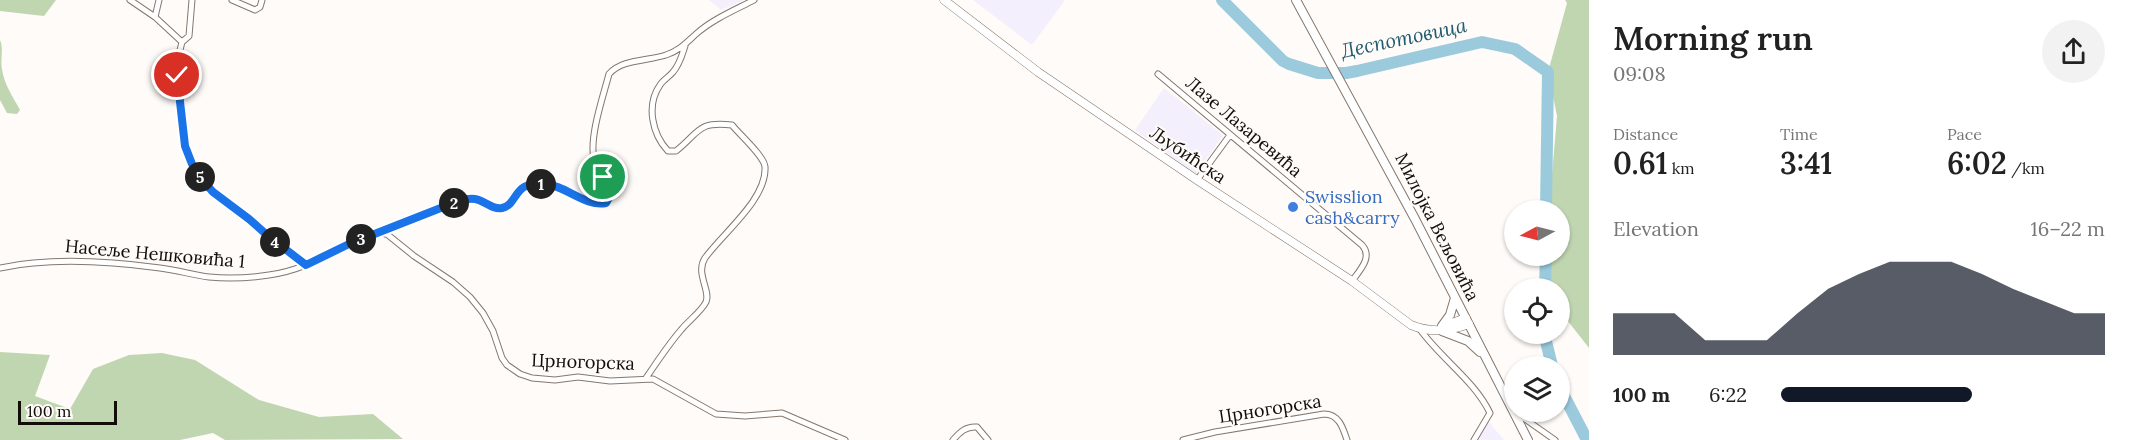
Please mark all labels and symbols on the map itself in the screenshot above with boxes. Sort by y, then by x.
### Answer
water label: Деспотовица [1338,12,1469,63]
pin [151,49,202,100]
street label: Лазе Лазаревића [1181,71,1307,182]
street label: Љубићска [1146,121,1231,188]
street label: Милојка Вељовића [1390,149,1485,305]
pin [577,151,628,202]
pin: 5 [185,162,215,192]
pin: 1 [526,169,556,199]
place label: Swisslion cash&carry [1305,185,1400,229]
pin: 2 [439,188,469,218]
marker: Swisslion cash&carry [1286,200,1300,214]
north arrow [1504,200,1570,266]
pin: 3 [346,224,376,254]
pin: 4 [260,227,290,257]
street label: Насеље Нешковића 1 [64,234,246,273]
street label: Црногорска [531,348,635,375]
street label: Црногорска [1217,389,1323,428]
scale bar [18,398,117,426]

